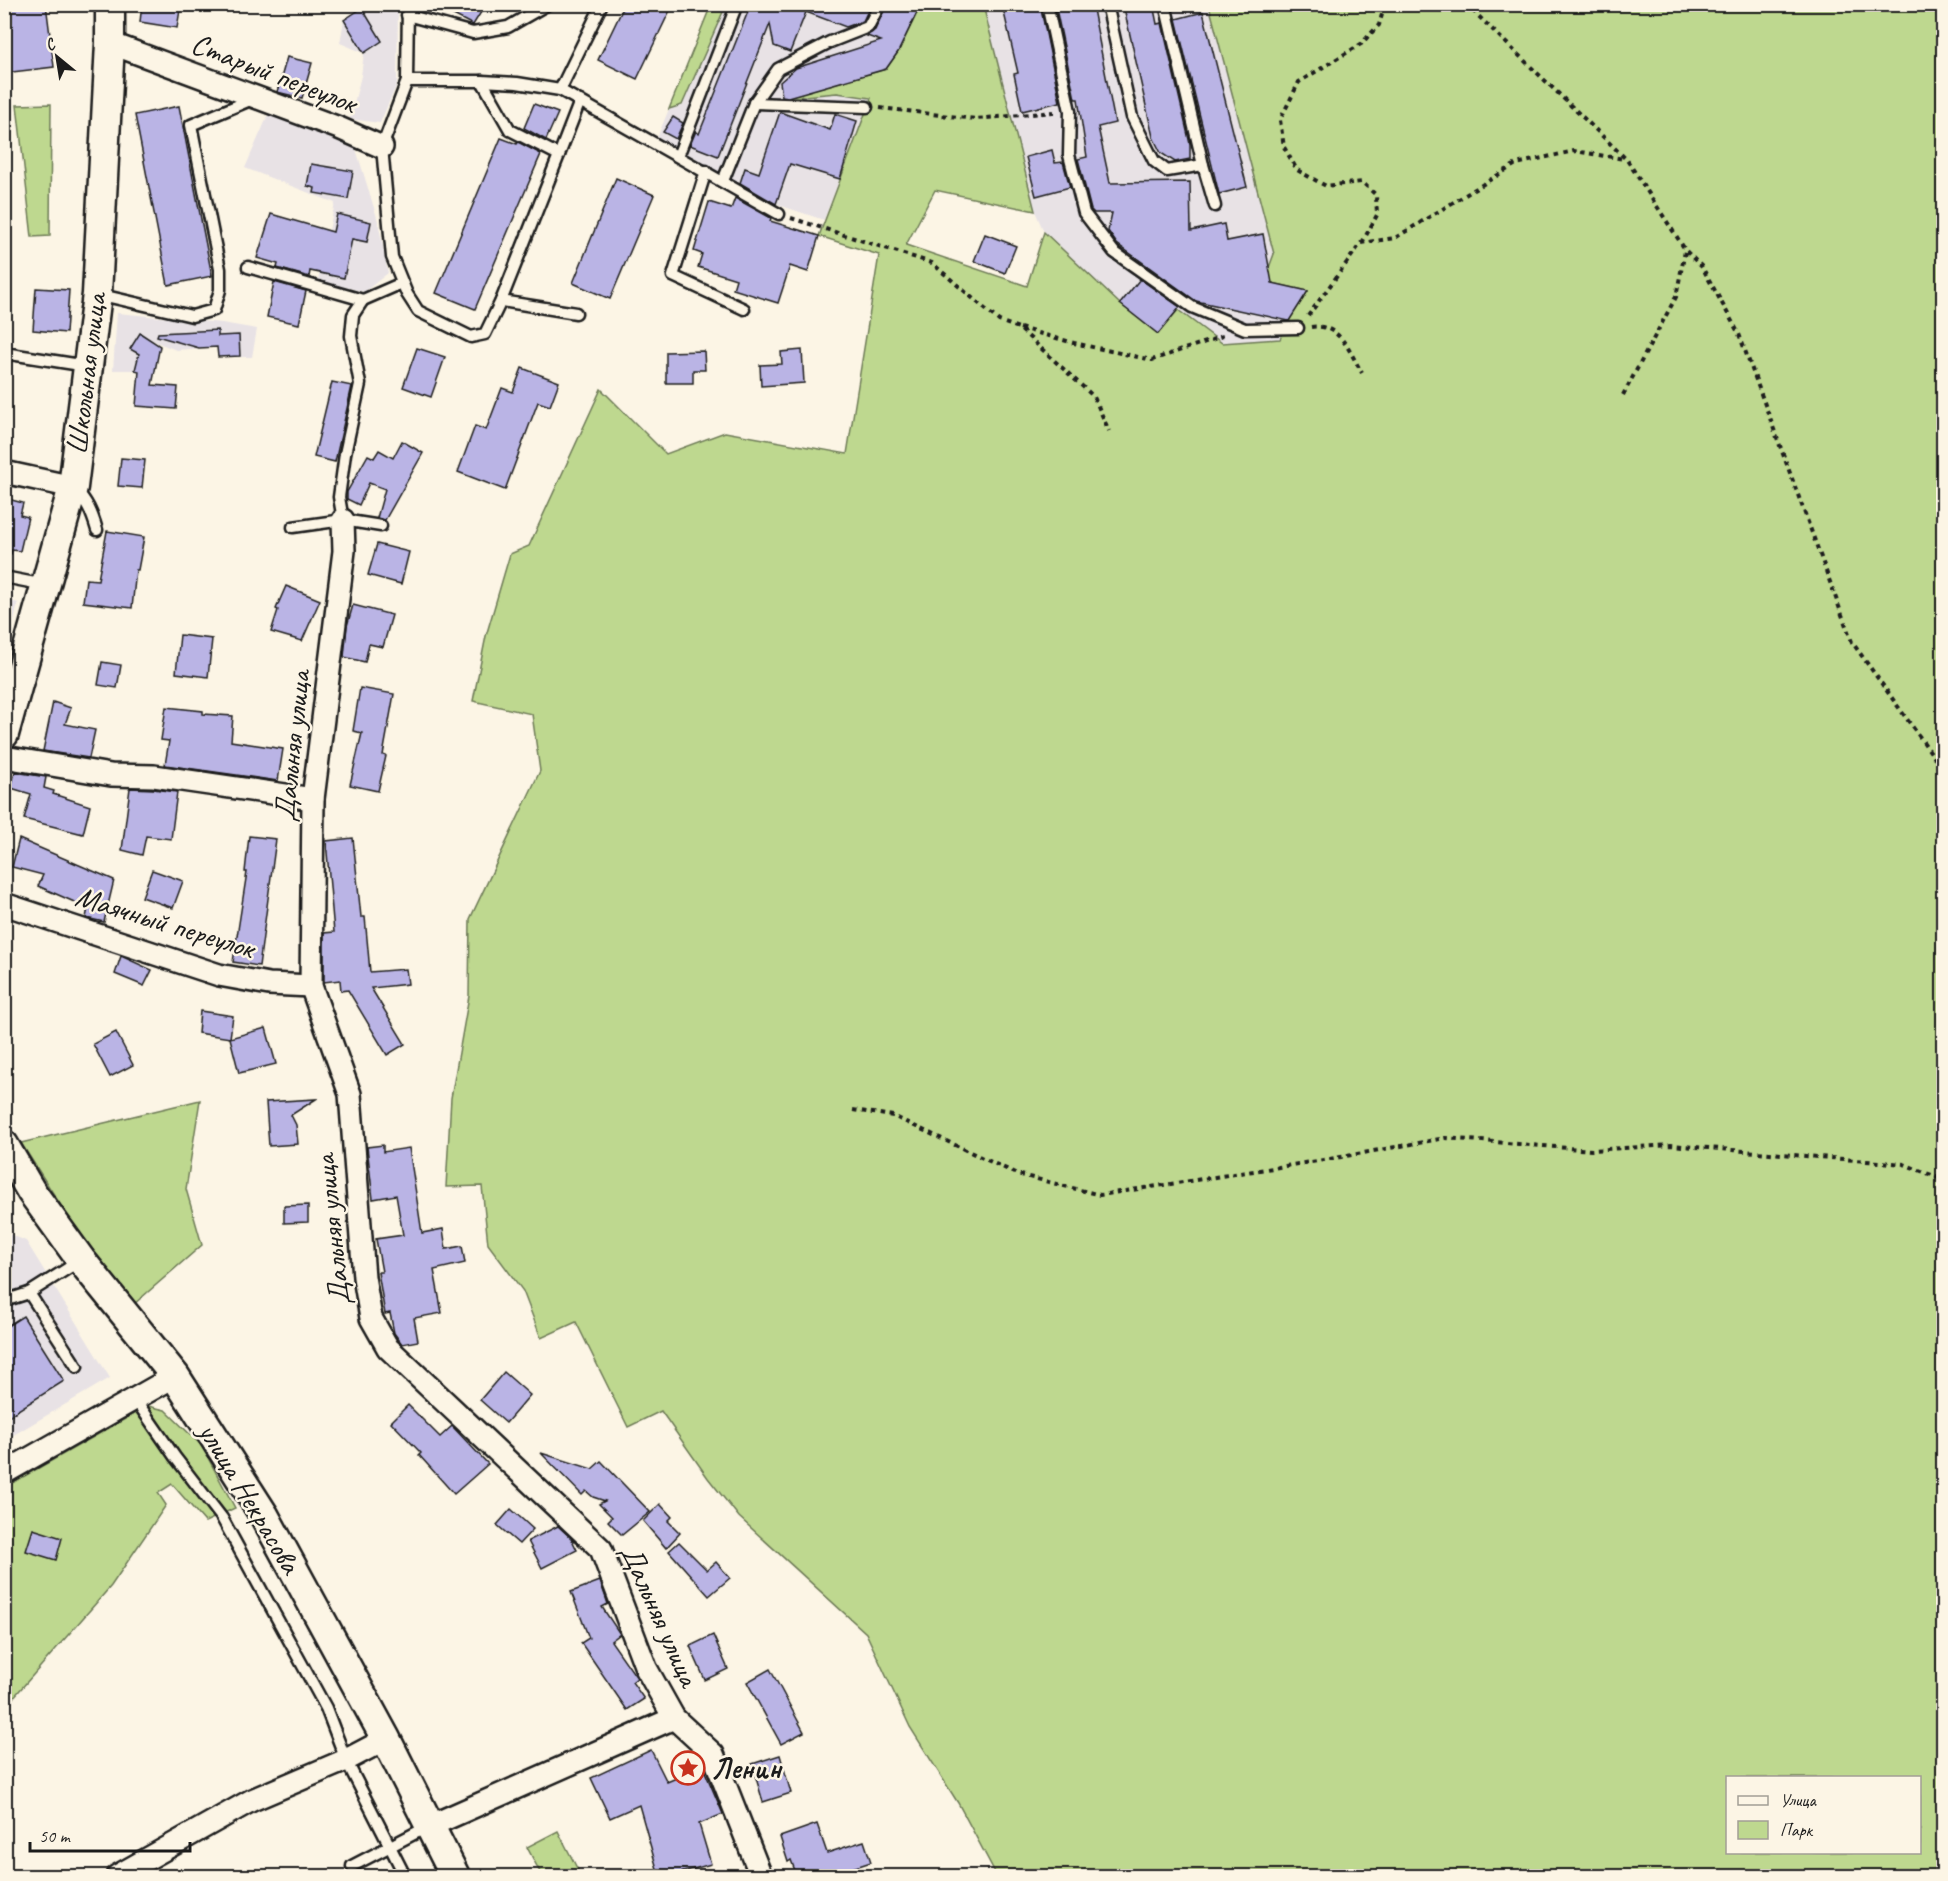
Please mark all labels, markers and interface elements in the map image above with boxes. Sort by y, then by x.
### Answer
street label: Старый переулок [186,24,365,123]
north arrow [27,27,87,87]
text: С [42,33,60,56]
street label: Школьная улица [57,289,115,457]
street label: Дальняя улица [265,666,319,823]
street label: Маячный переулок [71,877,262,968]
street label: Дальняя улица [305,1150,359,1307]
street label: улица Некрасова [189,1414,311,1582]
street label: Дальняя улица [612,1538,709,1694]
place label: Ленин [711,1749,783,1787]
place icon: Ленин [670,1750,706,1786]
legend [1726,1776,1921,1854]
text: Улица [1780,1789,1817,1811]
scale bar [30,1815,190,1853]
text: Парк [1780,1819,1814,1841]
text: 50 m [39,1825,72,1847]

